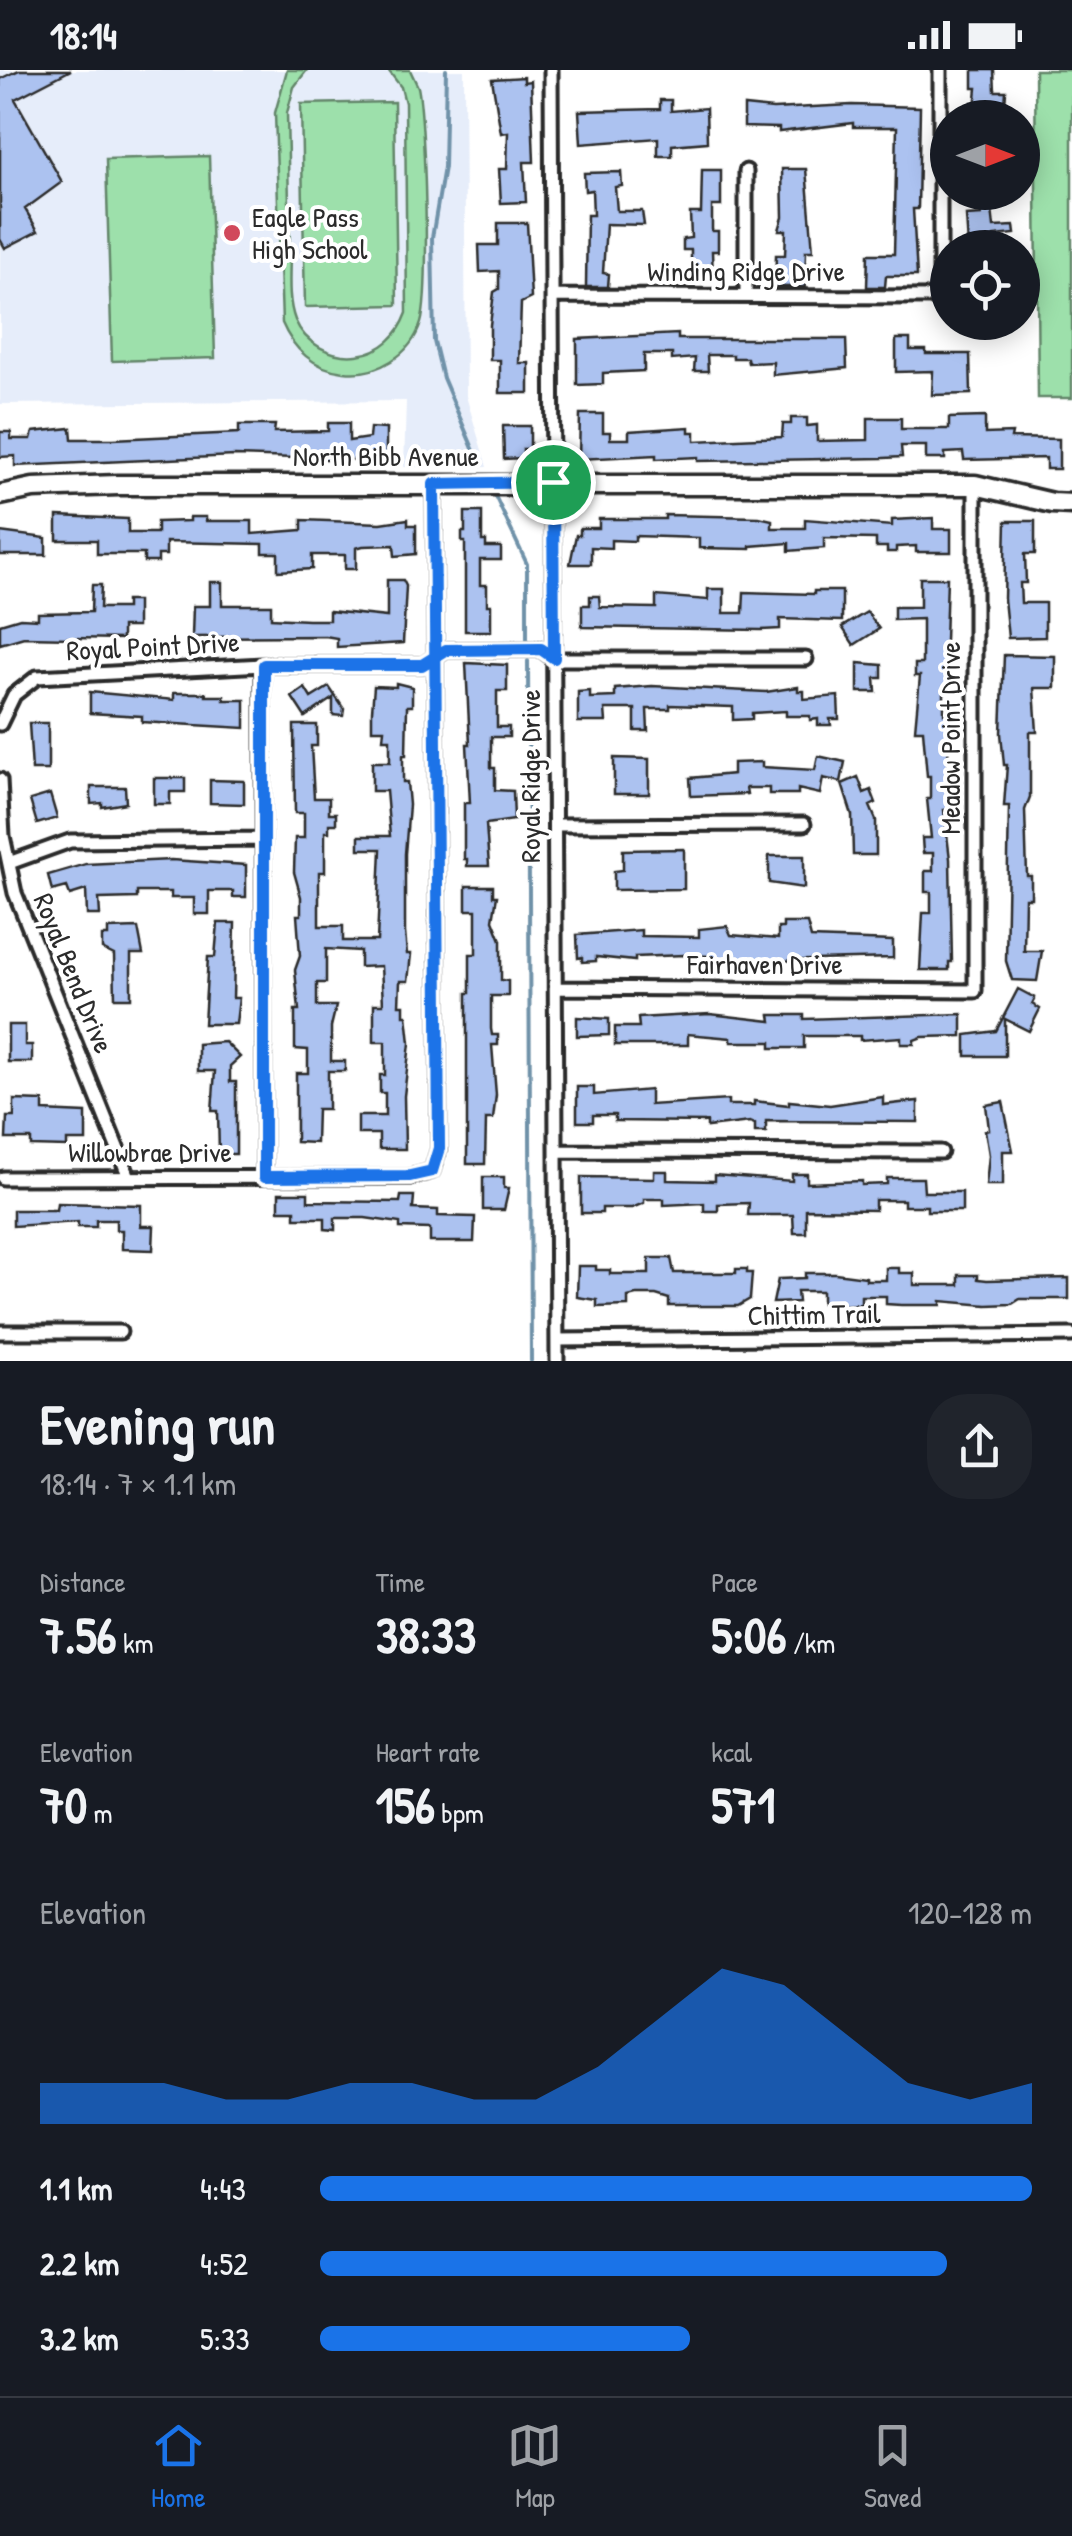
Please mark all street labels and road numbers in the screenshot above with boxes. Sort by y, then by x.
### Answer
street label: Winding Ridge Drive [647,252,845,290]
street label: North Bibb Avenue [293,437,479,475]
street label: Royal Point Drive [66,622,240,670]
street label: Meadow Point Drive [931,642,969,834]
street label: Royal Ridge Drive [511,689,549,863]
street label: Royal Bend Drive [25,888,123,1058]
street label: Fairhaven Drive [686,945,843,983]
street label: Willowbrae Drive [68,1133,232,1171]
street label: Chittim Trail [747,1294,881,1334]

